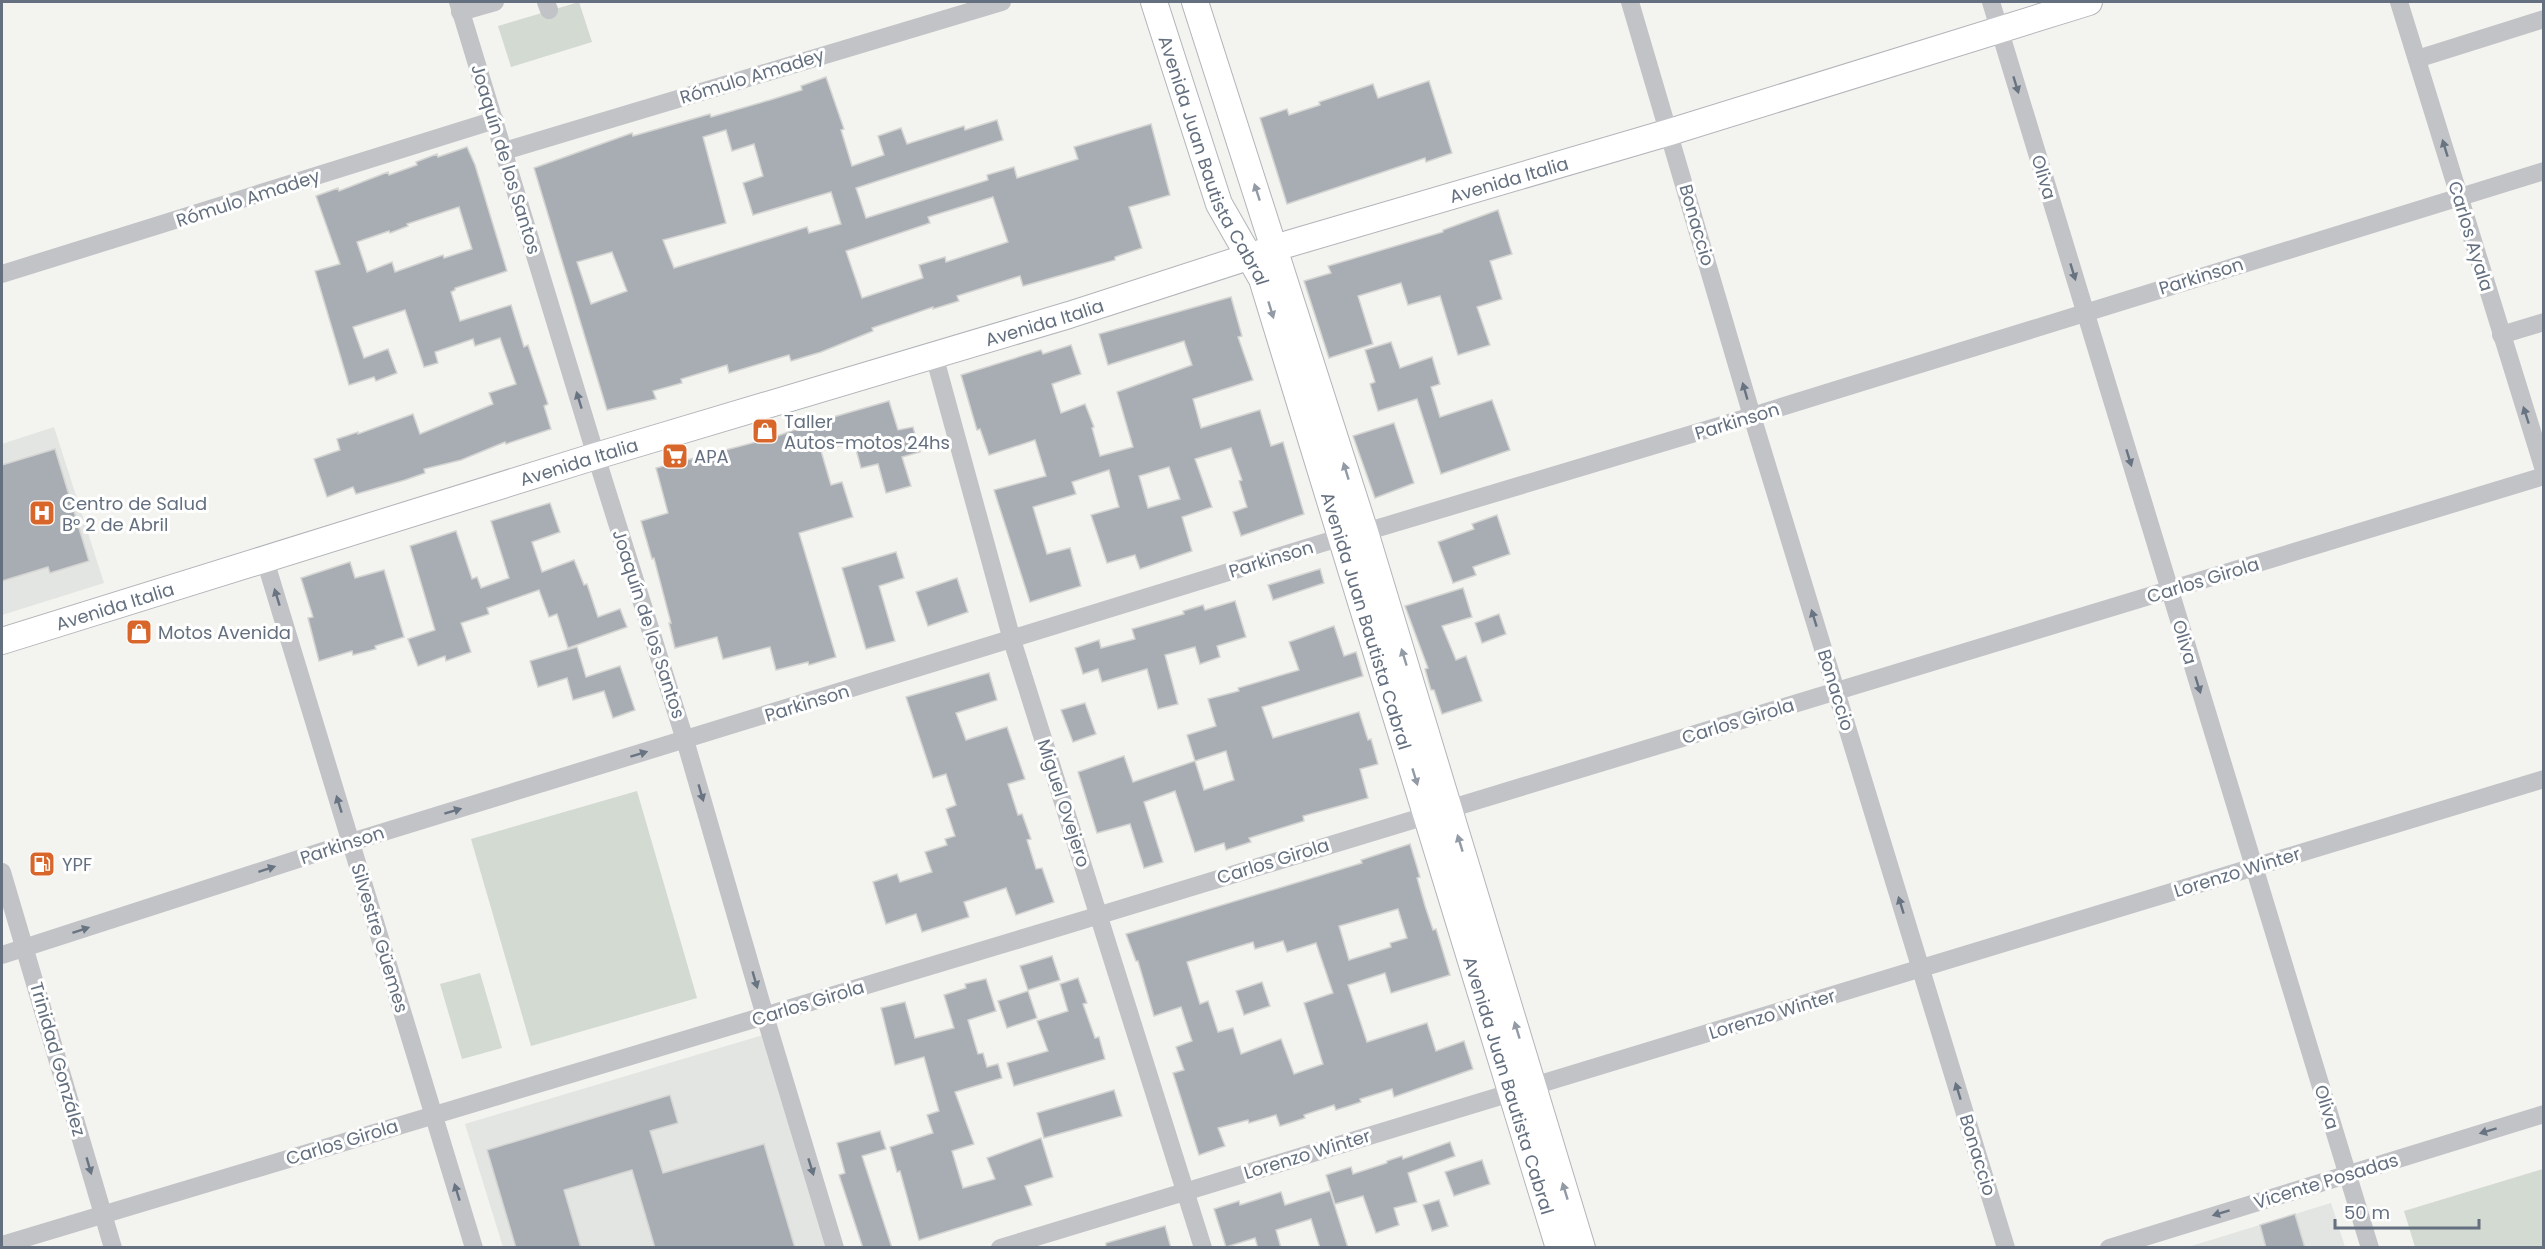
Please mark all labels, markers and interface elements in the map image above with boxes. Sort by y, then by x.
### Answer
street label: Avenida Juan Bautista Cabral [1153,32,1276,288]
street label: Rómulo Amadey [677,42,827,110]
street label: Joaquín de los Santos [465,61,547,257]
one-way arrow [2012,76,2021,94]
one-way arrow [2440,139,2449,157]
street label: Avenida Italia [1446,150,1571,209]
street label: Oliva [2025,152,2063,202]
street label: Rómulo Amadey [173,163,323,233]
street label: Carlos Ayala [2442,178,2500,294]
street label: Bonaccio [1673,181,1721,269]
one-way arrow [1252,183,1261,201]
street label: Parkinson [2156,251,2246,301]
one-way arrow [2069,263,2078,281]
street label: Avenida Italia [982,292,1107,352]
one-way arrow [1267,301,1276,319]
one-way arrow [1740,382,1749,400]
one-way arrow [574,391,583,409]
street label: Parkinson [1692,396,1782,446]
one-way arrow [2521,406,2530,424]
place label: Taller Autos-motos 24hs [784,409,950,455]
shop icon: Taller Autos-motos 24hs [750,416,780,446]
street label: Avenida Italia [516,432,641,492]
supermarket icon: APA [660,441,690,471]
place label: APA [694,444,729,469]
one-way arrow [2125,449,2134,467]
one-way arrow [1341,462,1350,480]
street label: Avenida Juan Bautista Cabral [1315,489,1418,753]
place label: Centro de Salud B° 2 de Abril [62,491,207,537]
hospital icon: Centro de Salud B° 2 de Abril [27,498,57,528]
street label: Joaquín de los Santos [607,526,691,722]
street label: Parkinson [1226,534,1316,584]
street label: Carlos Girola [2144,551,2262,609]
street label: Avenida Italia [52,576,177,636]
one-way arrow [272,588,281,606]
one-way arrow [1809,609,1818,627]
shop icon: Motos Avenida [124,617,154,647]
street label: Oliva [2166,617,2204,667]
place label: Motos Avenida [158,620,291,645]
street label: Bonaccio [1812,646,1860,734]
one-way arrow [1398,648,1408,666]
one-way arrow [2194,676,2203,694]
street label: Parkinson [762,678,852,728]
street label: Carlos Girola [1679,692,1797,750]
street label: Miguel Ovejero [1032,736,1096,870]
one-way arrow [630,749,648,758]
one-way arrow [1411,768,1420,786]
one-way arrow [697,784,706,802]
one-way arrow [334,795,343,813]
one-way arrow [444,806,462,815]
street label: Parkinson [297,820,387,870]
street label: Carlos Girola [1214,832,1332,890]
one-way arrow [1455,834,1465,852]
street label: Lorenzo Winter [2171,841,2304,903]
fuel station icon: YPF [27,849,57,879]
place label: YPF [62,852,92,877]
street label: Silvestre Güemes [345,860,415,1016]
one-way arrow [258,864,276,874]
one-way arrow [1896,896,1905,914]
one-way arrow [72,925,90,934]
street label: Avenida Juan Bautista Cabral [1458,953,1560,1217]
one-way arrow [751,971,760,989]
street label: Carlos Girola [749,974,867,1032]
street label: Trinidad González [24,979,92,1139]
street label: Lorenzo Winter [1706,983,1839,1045]
one-way arrow [1512,1021,1521,1039]
one-way arrow [1953,1082,1962,1100]
street label: Oliva [2308,1082,2346,1132]
street label: Bonaccio [1954,1111,2002,1199]
street label: Carlos Girola [283,1113,401,1171]
street label: Lorenzo Winter [1241,1123,1374,1185]
one-way arrow [2479,1127,2497,1136]
street label: Vicente Posadas [2251,1147,2401,1215]
one-way arrow [85,1157,94,1175]
one-way arrow [807,1158,816,1176]
one-way arrow [452,1182,461,1200]
one-way arrow [1560,1182,1569,1200]
scale bar [2335,1192,2479,1230]
text: 50 m [2344,1200,2390,1225]
one-way arrow [2212,1209,2230,1218]

